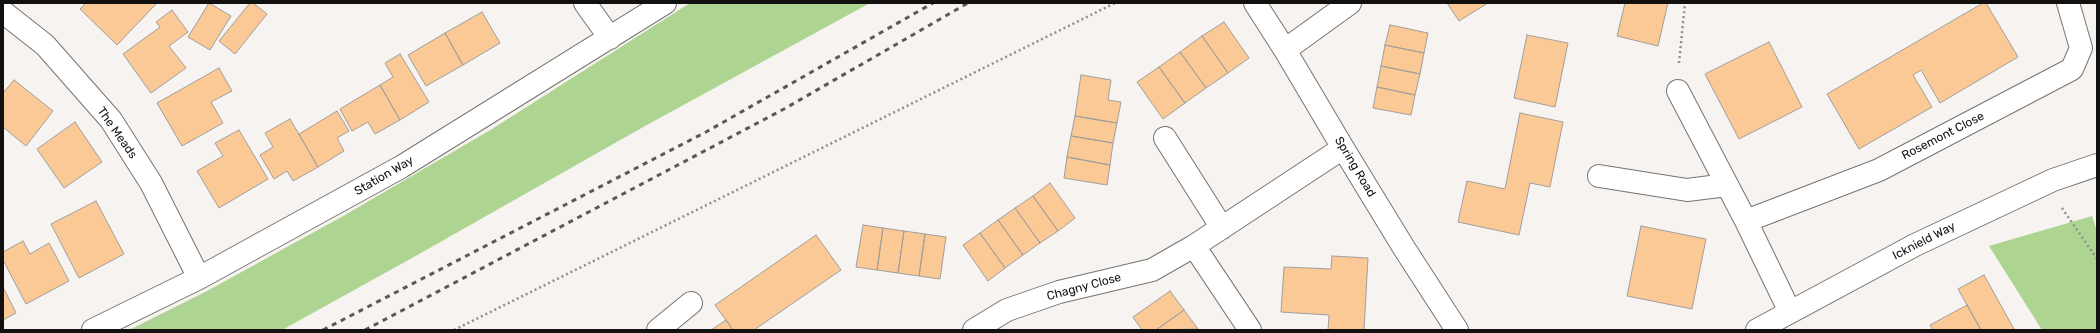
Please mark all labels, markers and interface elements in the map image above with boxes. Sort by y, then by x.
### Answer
street label: The Meads [94,104,140,162]
street label: Rosemont Close [1899,109,1987,163]
street label: Spring Road [1331,134,1379,200]
street label: Station Way [352,153,416,199]
street label: Icknield Way [1890,219,1958,263]
street label: Chagny Close [1045,270,1123,304]

